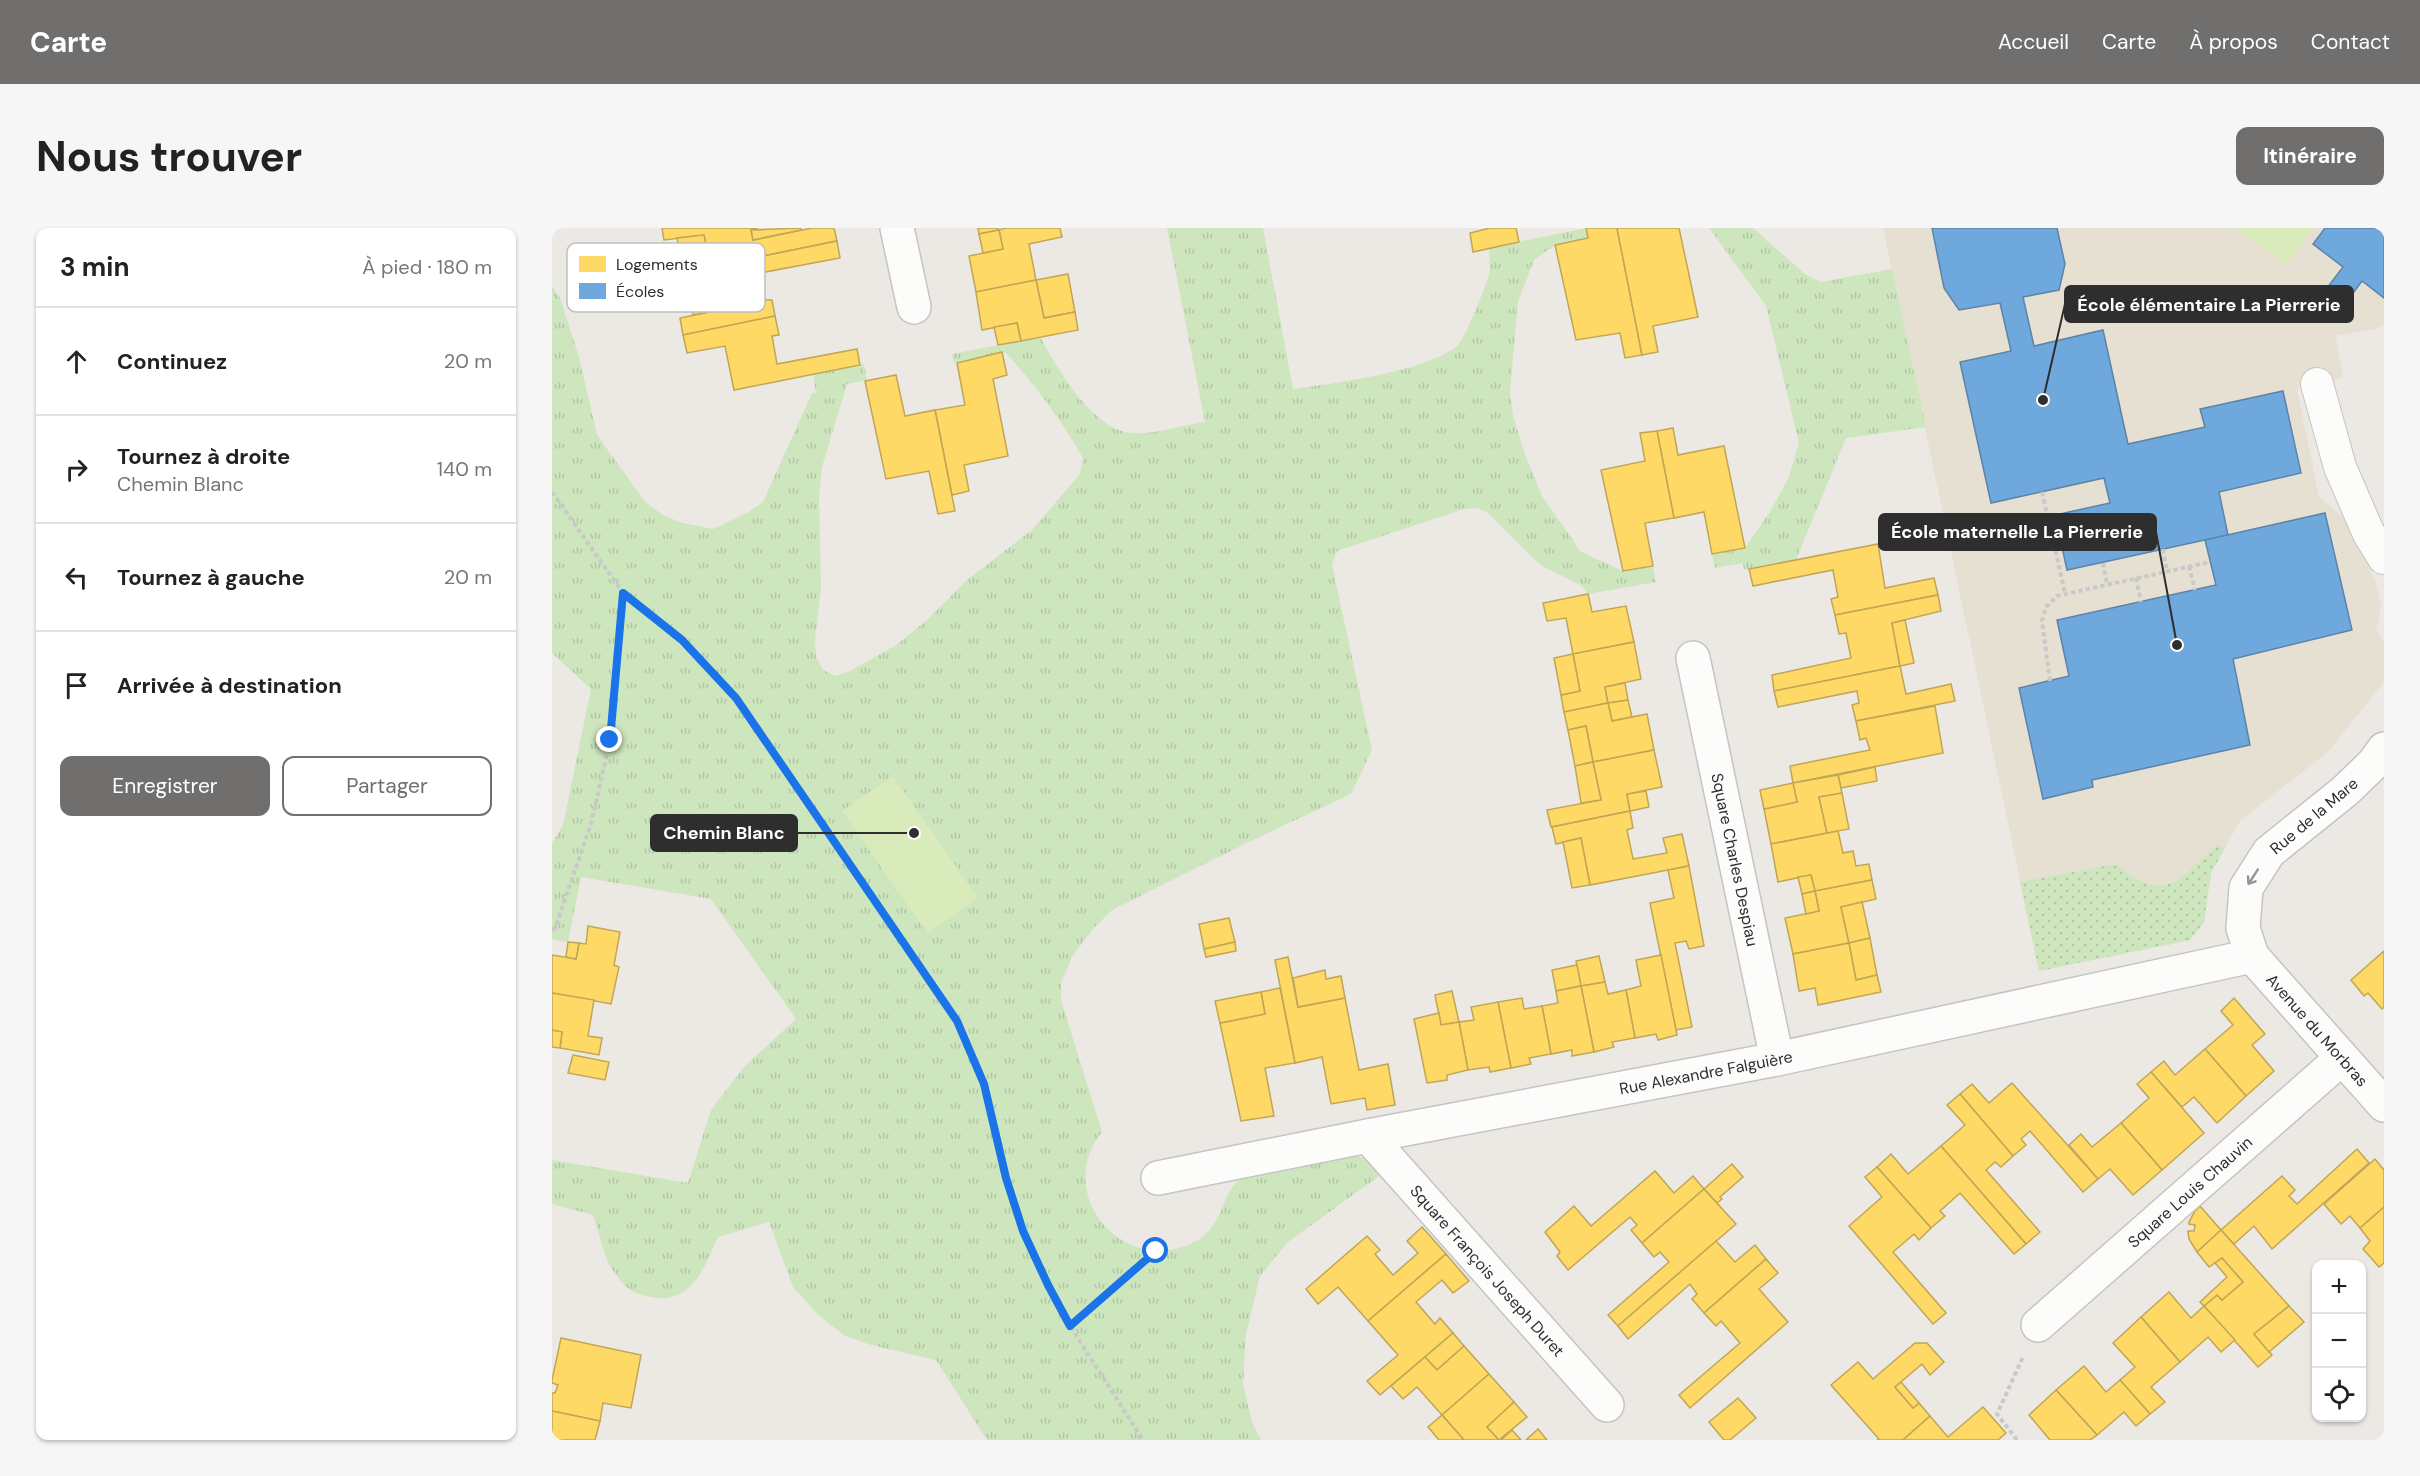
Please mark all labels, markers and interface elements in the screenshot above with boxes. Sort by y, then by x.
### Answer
text: Carte [30,24,107,61]
text: Accueil [1998,28,2069,56]
text: Carte [2102,28,2156,56]
text: À propos [2189,28,2278,56]
text: Contact [2311,28,2390,56]
button: Itinéraire [2236,127,2384,185]
text: Nous trouver [36,129,302,184]
legend [567,243,765,312]
text: 3 min [60,250,129,284]
text: À pied · 180 m [362,254,492,280]
text: Logements [616,254,698,275]
text: Écoles [616,281,664,302]
callout: École élémentaire La Pierrerie [2065,286,2353,322]
text: École élémentaire La Pierrerie [2077,293,2341,317]
icon: ahead [60,345,93,378]
text: Continuez [117,347,227,376]
text: 20 m [444,348,492,374]
text: Tournez à droite [117,442,290,471]
icon: right [60,453,93,486]
text: 140 m [437,456,492,482]
text: Chemin Blanc [117,471,244,497]
callout: École maternelle La Pierrerie [1879,514,2156,550]
text: École maternelle La Pierrerie [1891,520,2143,544]
icon: left [60,561,93,594]
text: Tournez à gauche [117,563,305,592]
text: 20 m [444,564,492,590]
icon: arrive [60,669,93,702]
text: Arrivée à destination [117,671,342,700]
route end [596,726,622,752]
button: Enregistrer [60,756,270,816]
button: Partager [282,756,492,816]
street label: Square Charles Despiau [1707,771,1764,948]
street label: Rue de la Mare [2266,773,2362,859]
callout: Chemin Blanc [651,815,797,851]
text: Chemin Blanc [663,821,785,845]
one-way arrow [2247,868,2259,884]
street label: Avenue du Morbras [2262,969,2373,1091]
street label: Rue Alexandre Falguière [1618,1045,1794,1099]
street label: Square Louis Chauvin [2123,1131,2257,1252]
street label: Square François Joseph Duret [1406,1180,1569,1361]
route start [1142,1237,1168,1263]
map controls [2312,1260,2366,1422]
button: + [2312,1260,2366,1314]
button: − [2312,1314,2366,1368]
button: locate [2312,1368,2366,1422]

